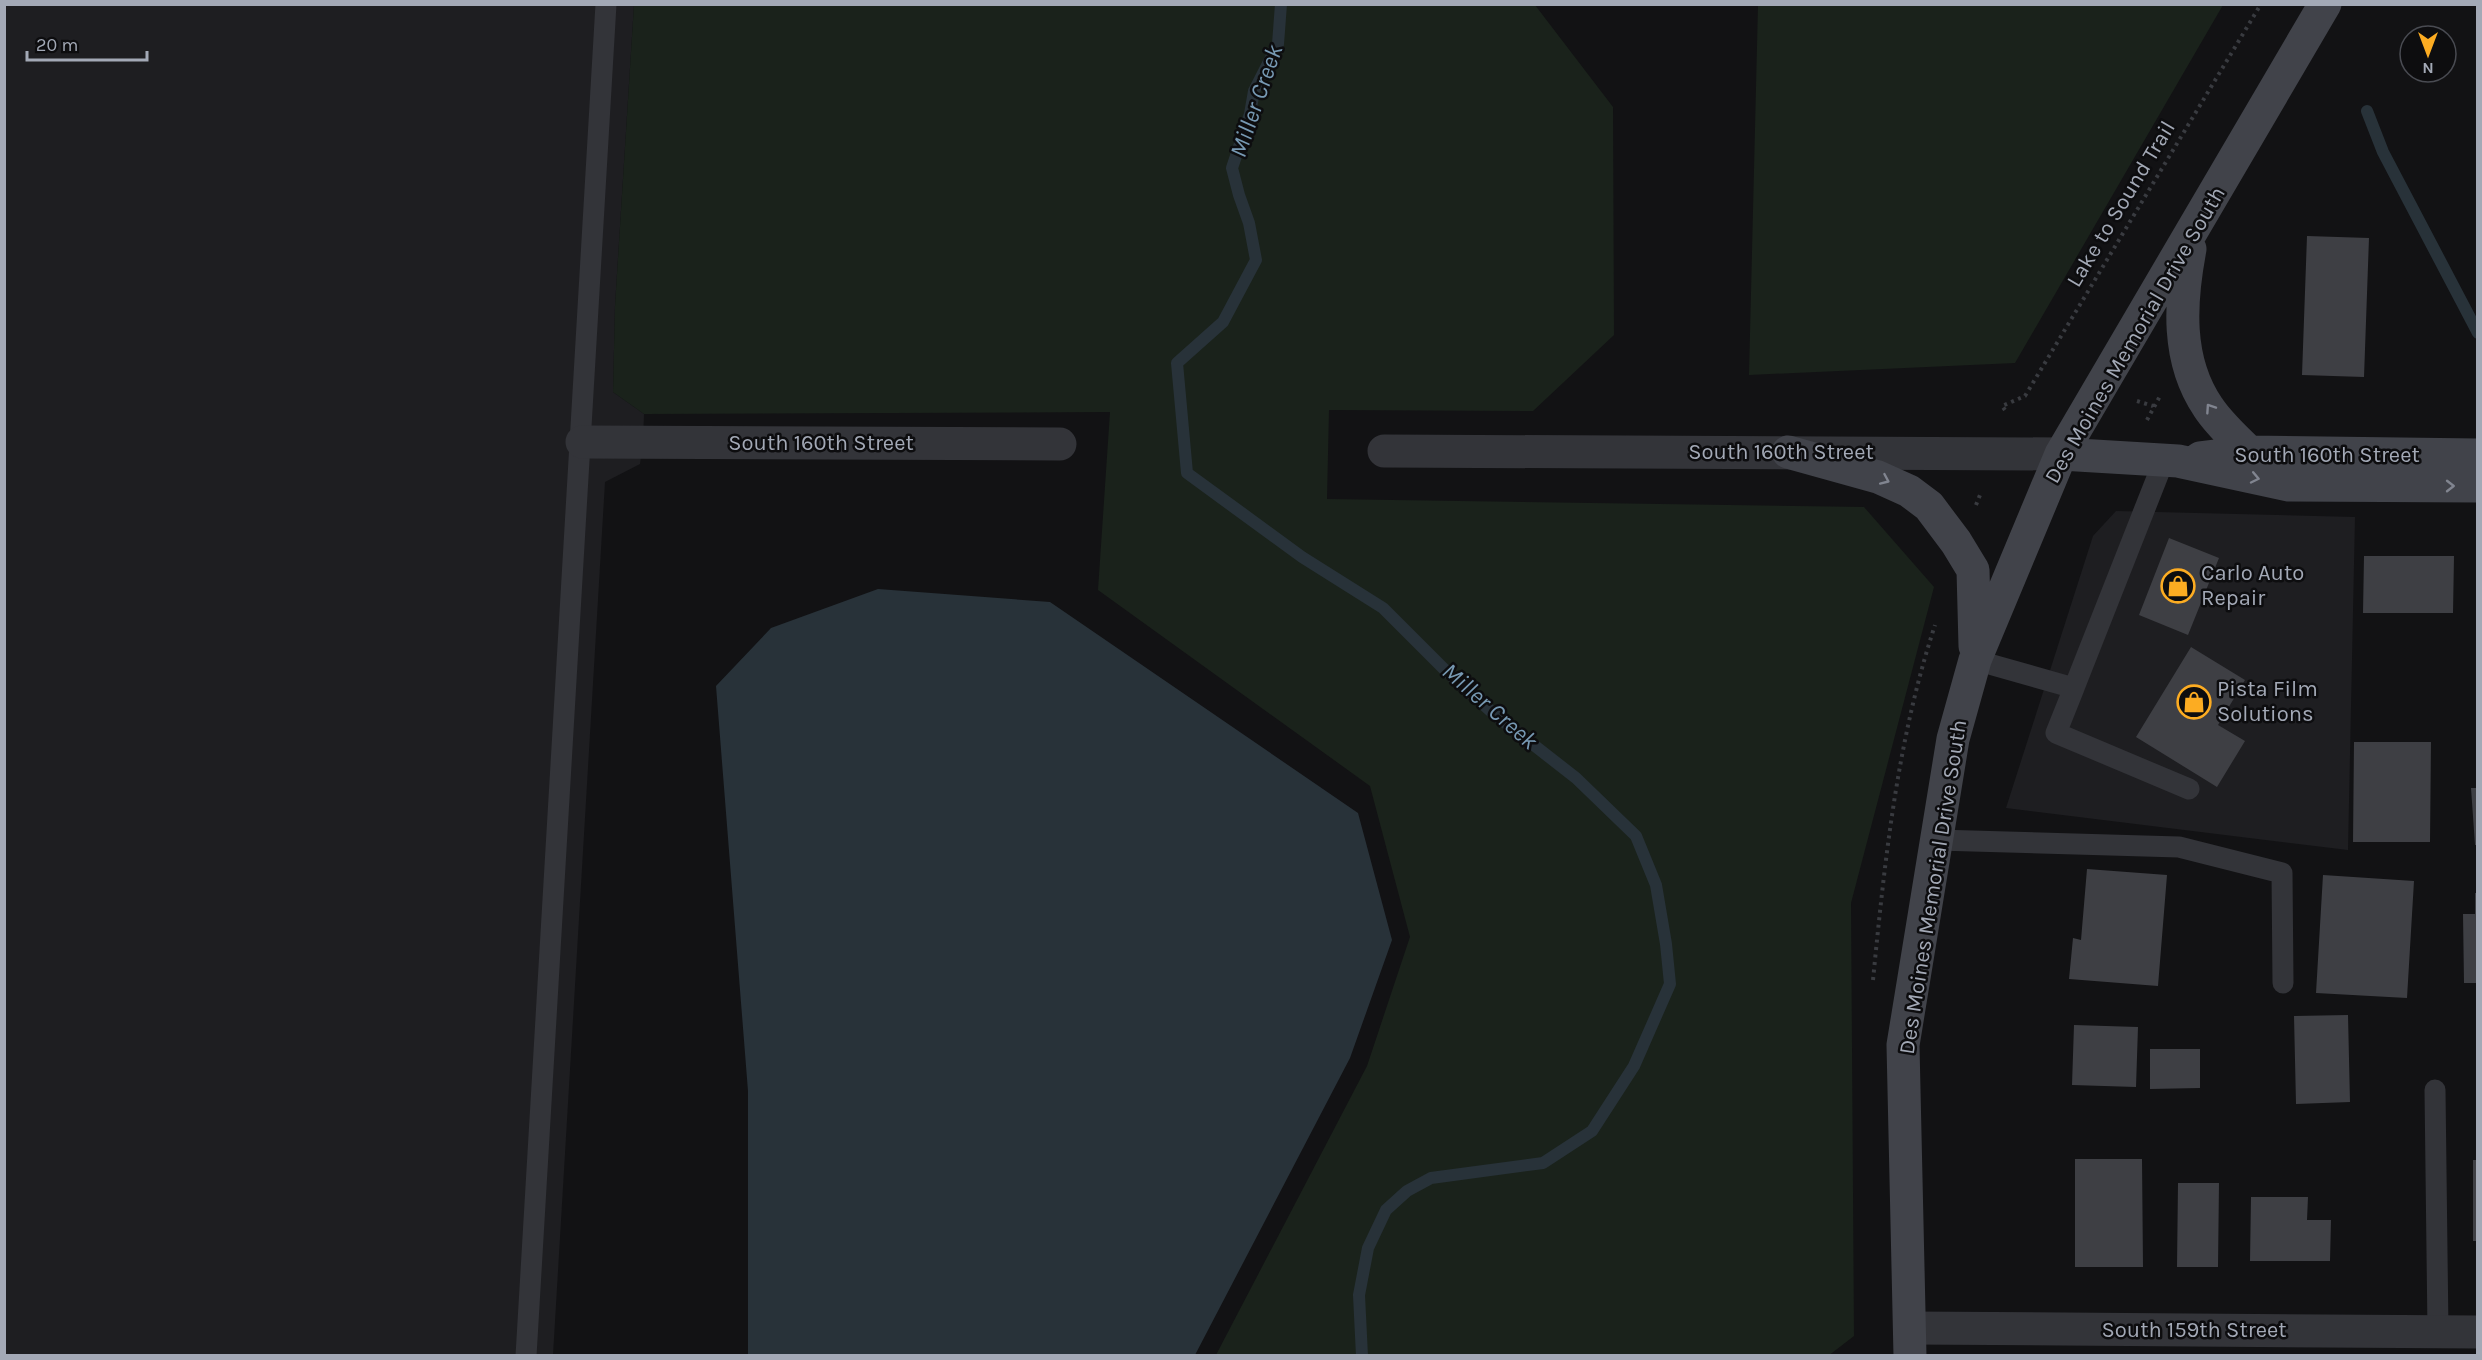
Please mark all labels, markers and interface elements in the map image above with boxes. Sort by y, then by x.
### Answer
scale bar [27,24,147,62]
north arrow [2398,24,2458,84]
text: 20 m [36,34,78,56]
water label: Miller Creek [1224,40,1289,161]
text: N [2422,59,2434,78]
street label: Lake to Sound Trail [2061,116,2181,292]
street label: Des Moines Memorial Drive South [2039,182,2231,488]
one-way arrow [2206,404,2217,415]
street label: South 160th Street [728,430,914,456]
street label: South 160th Street [1688,439,1874,465]
street label: South 160th Street [2234,442,2420,468]
one-way arrow [2250,471,2260,484]
one-way arrow [1878,473,1889,485]
one-way arrow [2445,480,2454,492]
place label: Carlo Auto Repair [2201,560,2304,611]
shop icon: Carlo Auto Repair [2160,568,2196,604]
water label: Miller Creek [1437,657,1544,756]
place label: Pista Film Solutions [2217,676,2318,727]
shop icon: Pista Film Solutions [2176,684,2212,720]
street label: Des Moines Memorial Drive South [1894,718,1972,1056]
street label: South 159th Street [2101,1317,2287,1343]

